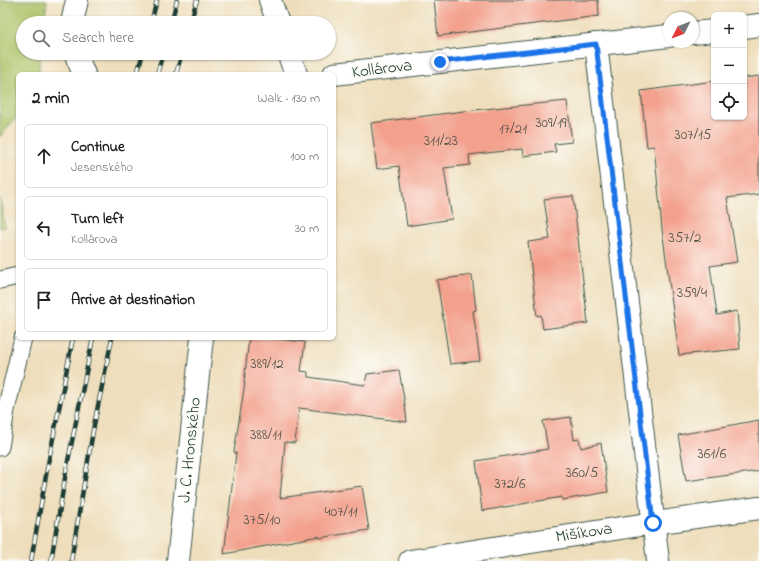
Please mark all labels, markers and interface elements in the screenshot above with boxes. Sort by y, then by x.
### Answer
north arrow [663,12,699,48]
map controls [711,12,747,120]
button: + [711,12,747,48]
search box [16,16,336,60]
icon: search [30,27,52,49]
text: Search here [62,27,134,49]
button: − [711,48,747,84]
street label: Kollárova [350,53,414,85]
route end [431,53,449,71]
button: locate [711,84,747,120]
text: 2 min [32,86,69,111]
text: Walk · 130 m [257,89,320,108]
house number: 309/19 [535,112,567,134]
house number: 17/21 [499,118,527,140]
house number: 307/15 [675,124,712,146]
house number: 311/23 [424,130,458,152]
text: Continue [71,136,125,158]
icon: ahead [33,145,55,167]
text: 100 m [290,147,319,166]
text: Jesenského [71,158,133,177]
text: Turn left [71,208,124,230]
icon: left [33,217,55,239]
text: 30 m [295,219,319,238]
house number: 357/2 [668,227,702,249]
text: Kollárova [71,230,117,249]
house number: 359/4 [677,282,707,304]
icon: arrive [33,289,55,311]
text: Arrive at destination [71,289,195,311]
house number: 389/12 [250,353,284,375]
street label: J. C. Hronského [172,396,208,504]
house number: 388/11 [250,424,282,446]
house number: 361/6 [698,443,727,465]
house number: 360/5 [566,462,599,484]
house number: 372/6 [494,473,526,495]
house number: 407/11 [324,501,358,523]
house number: 375/10 [244,509,281,531]
route start [644,514,662,532]
street label: Mišíkova [554,516,614,550]

